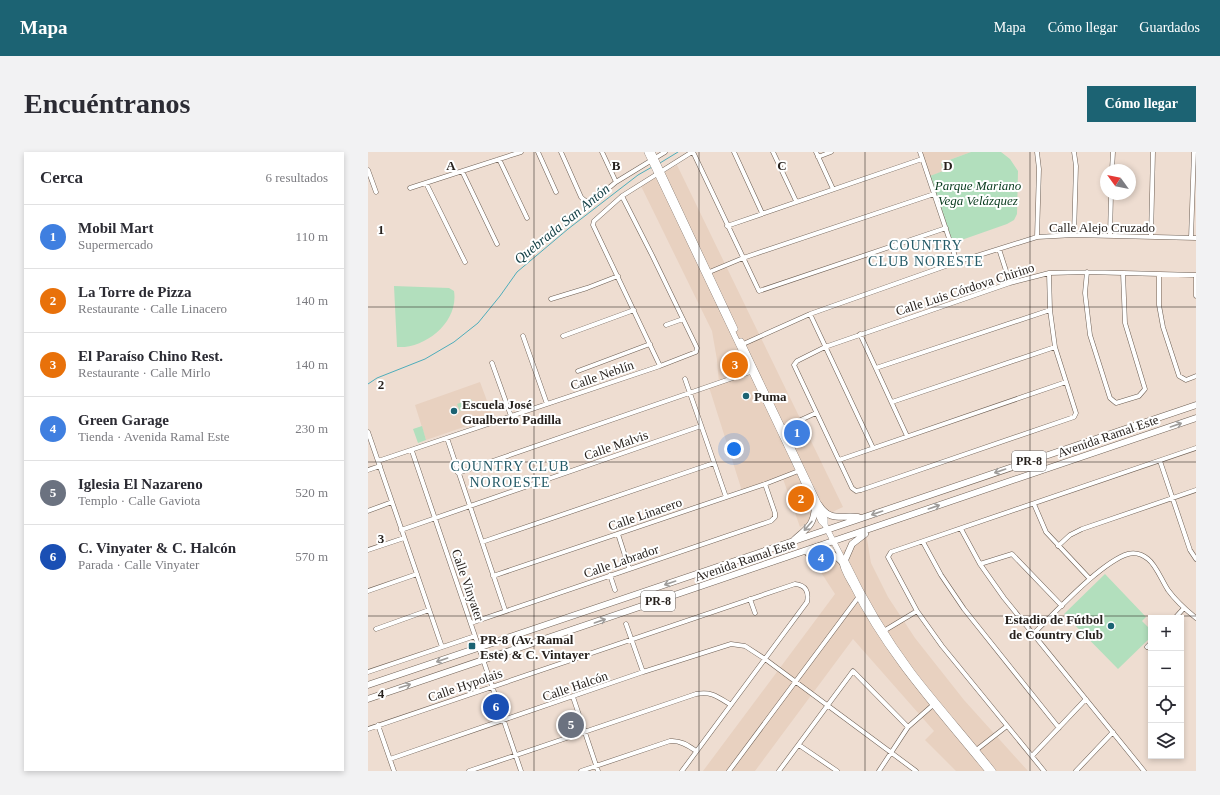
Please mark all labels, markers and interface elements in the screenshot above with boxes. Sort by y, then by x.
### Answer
text: Mapa [20,17,68,38]
text: Mapa [994,20,1026,35]
text: Cómo llegar [1048,20,1117,35]
text: Guardados [1139,20,1200,35]
button: Cómo llegar [1087,86,1196,122]
text: Encuéntranos [24,88,190,119]
text: A [446,158,456,173]
text: B [612,158,621,173]
text: C [777,158,787,173]
text: D [943,158,953,173]
north arrow [1100,164,1136,200]
text: Cerca [40,168,83,187]
text: 6 resultados [266,170,328,185]
park label: Parque Mariano Vega Velázquez [934,178,1022,208]
water label: Quebrada San Antón [511,181,613,267]
text: Mobil Mart [78,220,153,236]
street label: Calle Alejo Cruzado [1049,220,1155,235]
text: 1 [378,222,384,237]
text: 1 [50,229,56,244]
text: 110 m [296,229,328,244]
text: Supermercado [78,237,153,252]
district label: COUNTRY CLUB NORESTE [868,238,984,269]
street label: Calle Luis Córdova Chirino [894,259,1036,319]
text: La Torre de Pizza [78,284,191,300]
text: 2 [50,293,56,308]
text: 140 m [295,293,328,308]
text: Restaurante · Calle Linacero [78,301,227,316]
text: El Paraíso Chino Rest. [78,348,223,364]
pin: 3 [722,350,748,380]
text: 3 [50,357,56,372]
text: 140 m [295,357,328,372]
street label: Calle Neblín [568,357,636,393]
text: Restaurante · Calle Mirlo [78,365,211,380]
text: 2 [378,377,384,392]
place label: Puma [754,389,787,404]
marker: Puma [741,391,751,401]
place label: Escuela José Gualberto Padilla [462,397,562,427]
marker: Escuela José Gualberto Padilla [449,406,459,416]
text: Green Garage [78,412,169,428]
street label: Avenida Ramal Este [1055,412,1161,460]
pin: 1 [784,418,810,448]
one-way arrow [1170,420,1182,428]
text: 4 [50,421,56,436]
text: 230 m [295,421,328,436]
street label: Calle Malvis [582,427,650,463]
text: Tienda · Avenida Ramal Este [78,429,230,444]
your location [724,439,744,459]
road number: PR-8 [1012,451,1046,471]
district label: COUNTRY CLUB NOROESTE [450,459,570,490]
one-way arrow [994,468,1007,475]
text: Iglesia El Nazareno [78,476,203,492]
pin: 2 [788,484,814,514]
text: 5 [50,485,56,500]
text: 520 m [295,485,328,500]
text: Templo · Calle Gaviota [78,493,200,508]
street label: Calle Linacero [606,494,684,534]
one-way arrow [928,503,940,511]
one-way arrow [870,510,883,517]
one-way arrow [804,521,813,532]
text: 3 [378,531,385,546]
street label: Avenida Ramal Este [692,536,798,584]
text: C. Vinyater & C. Halcón [78,540,236,556]
street label: Calle Labrador [582,541,661,581]
pin: 4 [808,543,834,573]
street label: Calle Vinyater [449,547,488,624]
text: 6 [50,549,56,564]
text: 570 m [295,549,328,564]
text: Parada · Calle Vinyater [78,557,199,572]
one-way arrow [664,580,677,587]
road number: PR-8 [641,591,675,611]
place label: Estadio de Fútbol de Country Club [1005,612,1103,642]
map controls [1148,615,1184,759]
button: + [1148,615,1184,651]
one-way arrow [593,616,605,624]
marker: Estadio de Fútbol de Country Club [1106,621,1116,631]
place label: PR-8 (Av. Ramal Este) & C. Vintayer [480,632,590,662]
marker: PR-8 (Av. Ramal Este) & C. Vintayer [467,641,477,651]
button: − [1148,651,1184,687]
one-way arrow [436,657,449,664]
street label: Calle Hypolais [426,665,504,705]
street label: Calle Halcón [540,668,610,704]
one-way arrow [398,682,411,689]
text: 4 [378,686,385,701]
button: locate [1148,687,1184,723]
pin: 6 [483,692,509,722]
pin: 5 [558,710,584,740]
button: layers [1148,723,1184,759]

